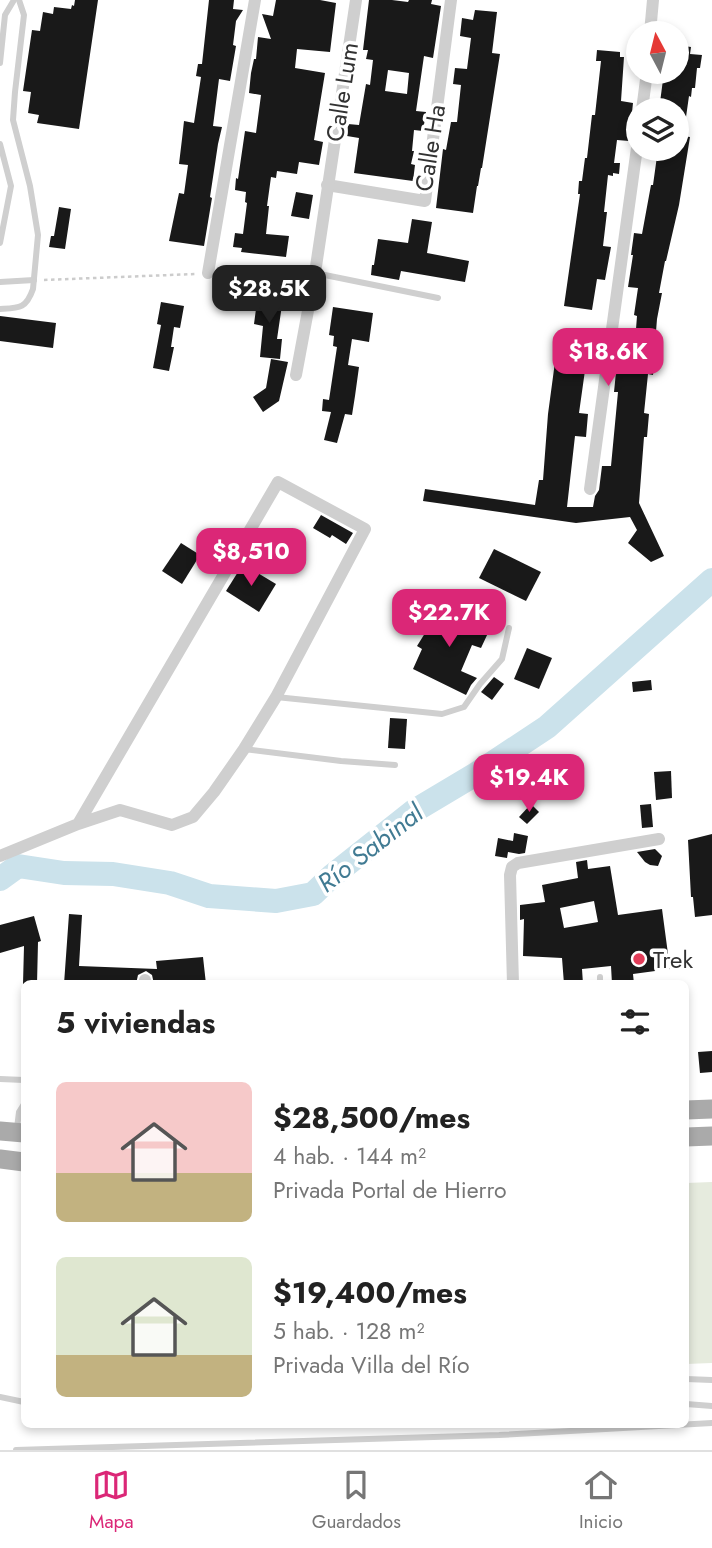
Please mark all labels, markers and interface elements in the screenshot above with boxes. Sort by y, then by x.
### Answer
north arrow [626,21,690,84]
map controls [626,21,689,161]
street label: Calle Lum [317,40,367,144]
button: layers [626,98,689,161]
street label: Calle Ha [406,102,454,194]
pin: $28.5K [212,266,326,325]
text: $28.5K [228,271,310,305]
pin: $18.6K [551,328,665,388]
text: $18.6K [569,334,647,368]
pin: $8,510 [194,528,308,588]
text: $8,510 [212,534,290,568]
pin: $22.7K [392,590,506,649]
text: $22.7K [408,595,490,629]
pin: $19.4K [472,754,586,814]
text: $19.4K [489,760,569,794]
water label: Río Sabinal [309,794,432,901]
place label: Trek [653,942,693,977]
marker: Trek [631,951,647,967]
text: 5 viviendas [56,1001,215,1044]
icon: filters [616,1003,654,1041]
text: $28,500/mes [273,1096,470,1139]
icon: home [112,1110,196,1194]
text: 4 hab. · 144 m² [273,1139,426,1173]
text: Privada Portal de Hierro [273,1173,507,1207]
text: $19,400/mes [273,1271,467,1314]
icon: home [112,1285,196,1369]
text: 5 hab. · 128 m² [273,1314,424,1348]
text: Privada Villa del Río [273,1348,470,1382]
tab: Mapa [89,1466,134,1535]
tab: Guardados [312,1466,401,1535]
tab: Inicio [579,1466,623,1535]

